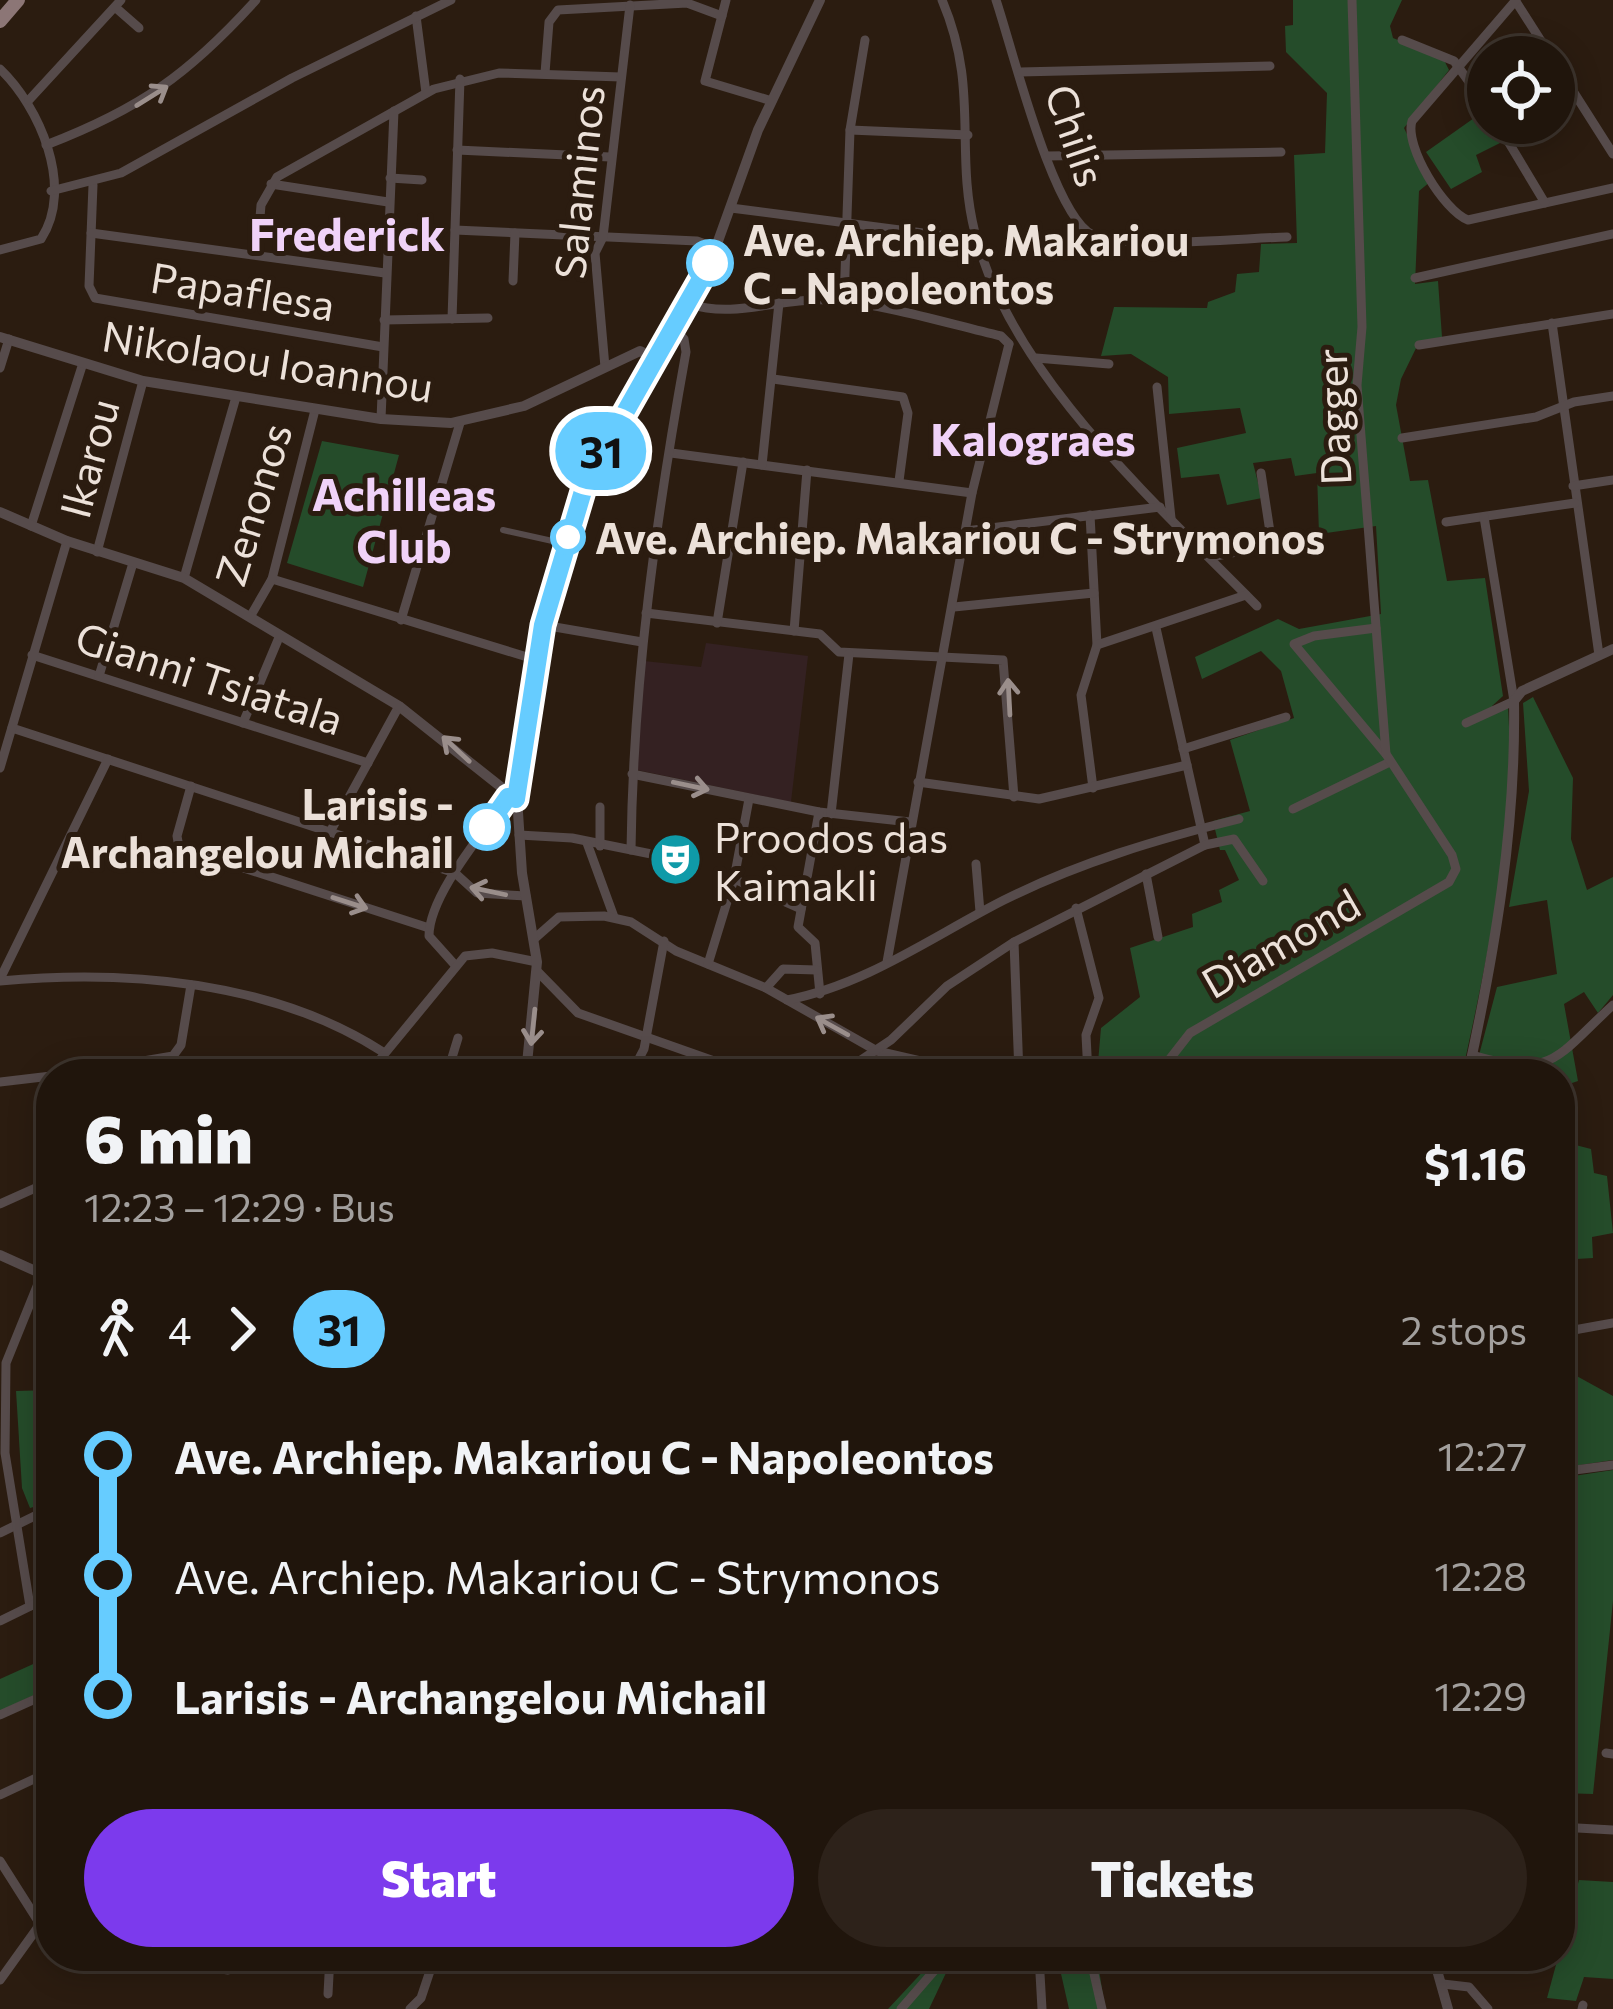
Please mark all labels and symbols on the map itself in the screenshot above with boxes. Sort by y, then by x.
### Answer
street label: Chilis [1035,77,1119,193]
street label: Salaminos [542,83,614,281]
one-way arrow [135,84,169,108]
district label: Frederick [249,205,445,260]
place label: Ave. Archiep. Makariou C - Napoleontos [743,213,1189,313]
marker: Ave. Archiep. Makariou C - Napoleontos [688,241,732,285]
street label: Papaflesa [147,250,339,330]
street label: Nikolaou Ioannou [99,308,437,412]
street label: Dagger [1304,348,1360,486]
street label: Ikarou [47,393,129,523]
district label: Kalograes [930,410,1136,465]
line badge: 31 [547,412,655,490]
street label: Zenonos [203,416,301,592]
district label: Achilleas Club [312,465,496,572]
place label: Ave. Archiep. Makariou C - Strymonos [595,511,1325,563]
marker: Ave. Archiep. Makariou C - Strymonos [552,521,584,553]
street label: Gianni Tsiatala [70,609,350,745]
one-way arrow [997,678,1020,717]
one-way arrow [441,736,471,763]
one-way arrow [671,776,709,799]
place label: Larisis - Archangelou Michail [61,777,454,877]
marker: Larisis - Archangelou Michail [465,805,509,849]
place label: Proodos das Kaimakli [714,810,948,910]
theatre icon: Proodos das Kaimakli [647,832,703,888]
street label: Diamond [1192,876,1368,1008]
one-way arrow [469,879,508,901]
one-way arrow [330,893,368,915]
one-way arrow [521,1007,544,1046]
one-way arrow [815,1013,850,1037]

